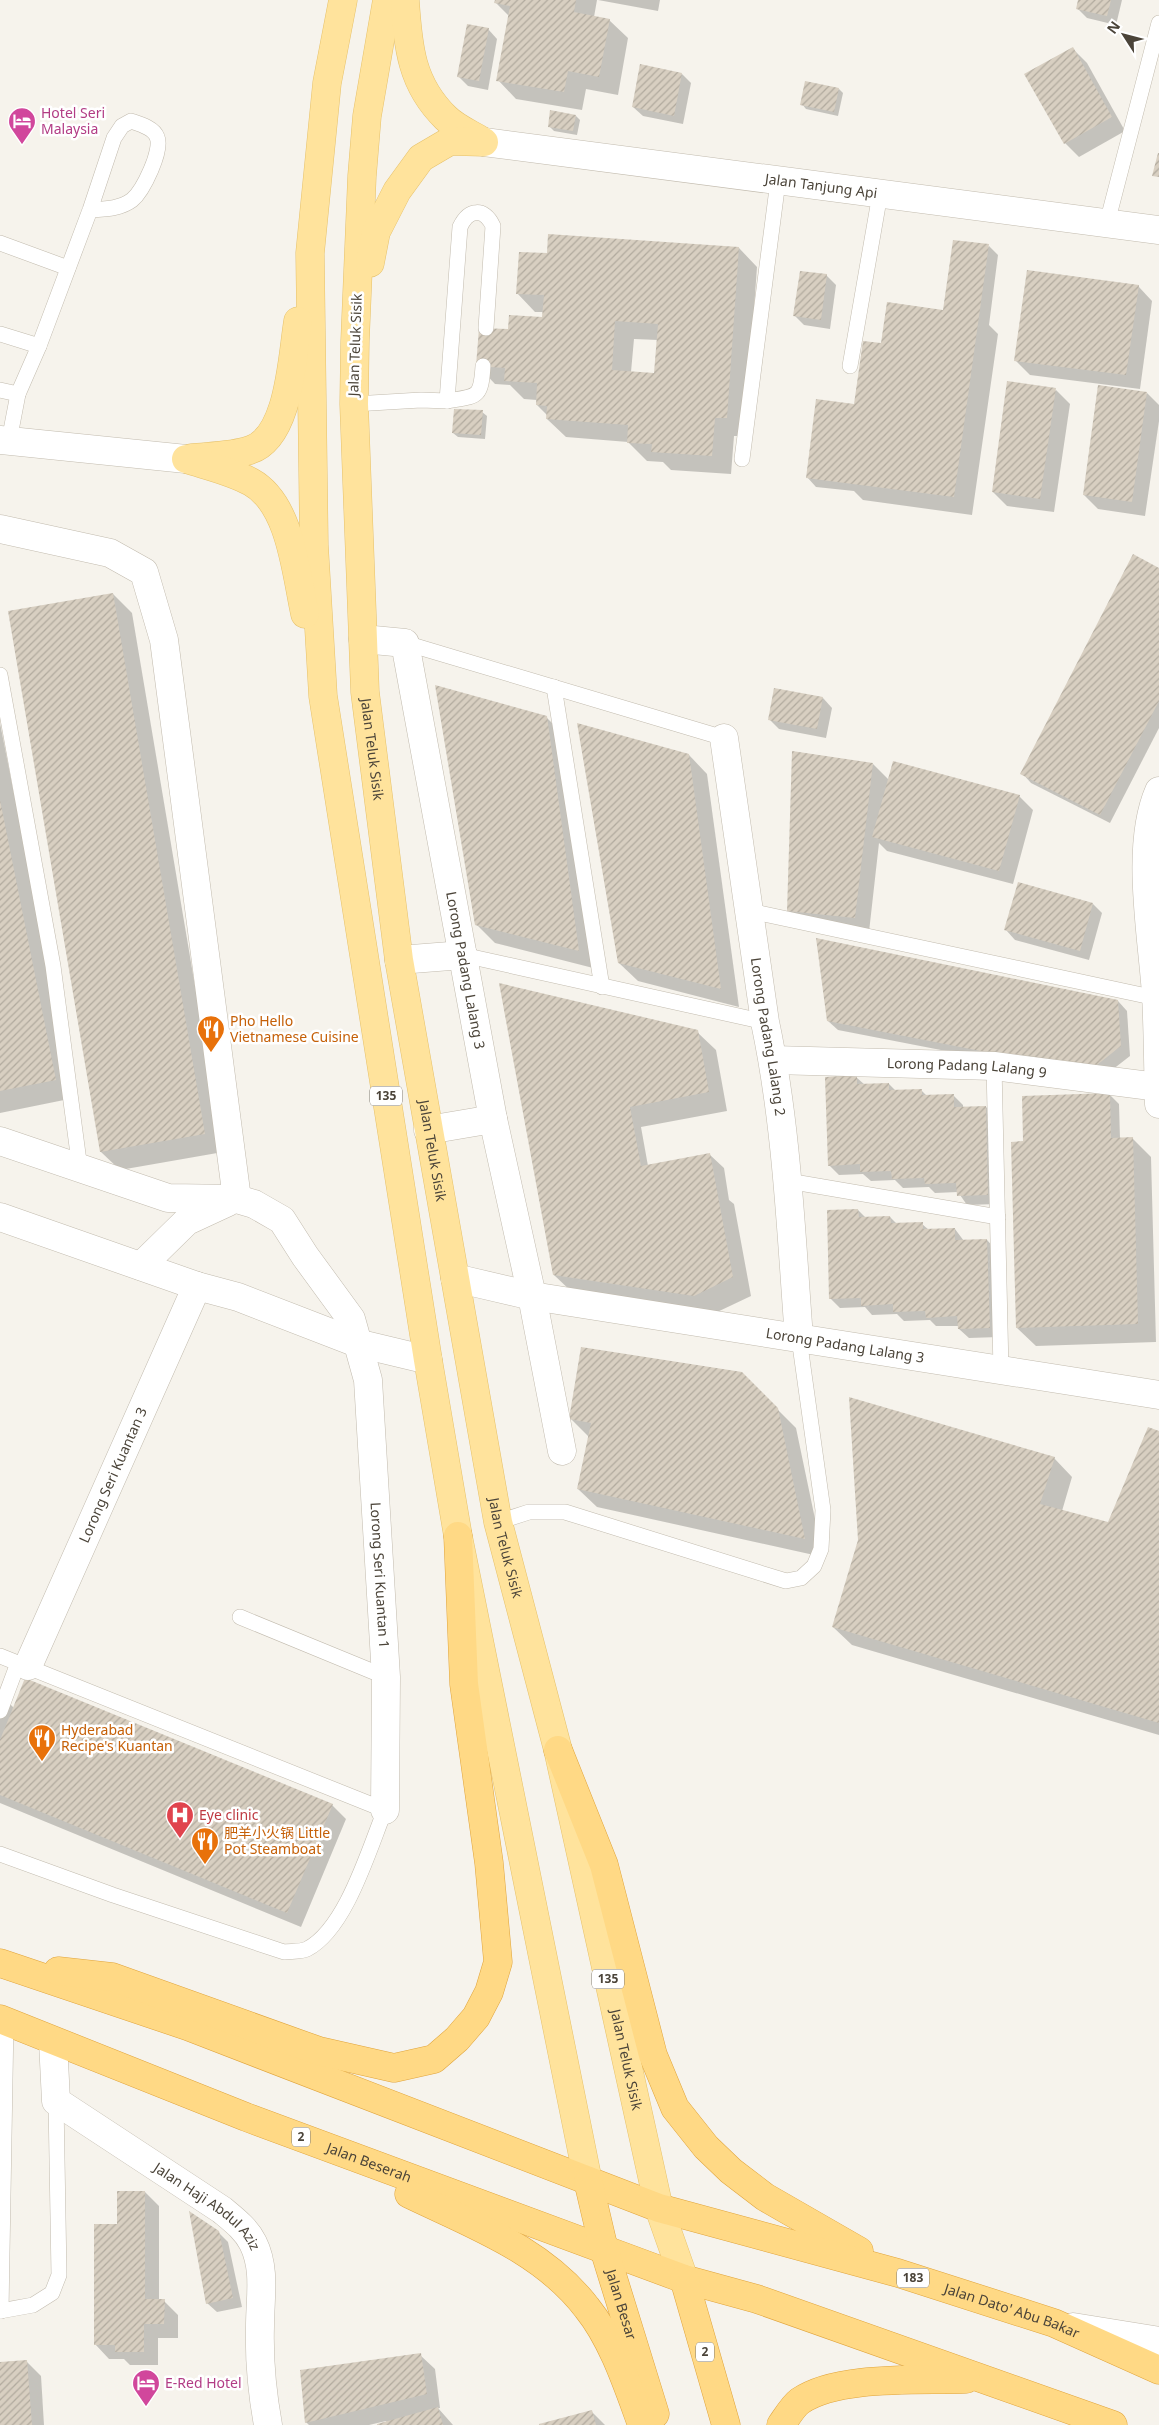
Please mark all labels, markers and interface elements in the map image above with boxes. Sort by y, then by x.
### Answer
north arrow [1099,10,1149,60]
text: N [1102,17,1124,37]
place label: Hotel Seri Malaysia [41,103,105,138]
hotel icon: Hotel Seri Malaysia [7,106,37,145]
street label: Jalan Tanjung Api [762,168,878,202]
street label: Jalan Teluk Sisik [343,293,366,399]
street label: Jalan Teluk Sisik [357,695,389,802]
street label: Lorong Padang Lalang 3 [442,890,490,1051]
street label: Lorong Padang Lalang 2 [747,956,790,1117]
place label: Pho Hello Vietnamese Cuisine [230,1011,359,1046]
restaurant icon: Pho Hello Vietnamese Cuisine [196,1014,226,1053]
street label: Lorong Padang Lalang 9 [887,1053,1048,1082]
road number: 135 [370,1086,402,1106]
street label: Jalan Teluk Sisik [414,1096,451,1203]
street label: Lorong Padang Lalang 3 [765,1323,926,1367]
street label: Lorong Seri Kuantan 3 [74,1404,151,1546]
street label: Jalan Teluk Sisik [485,1494,528,1600]
street label: Lorong Seri Kuantan 1 [366,1501,394,1649]
place label: Hyderabad Recipe's Kuantan [61,1720,173,1755]
restaurant icon: Hyderabad Recipe's Kuantan [27,1723,57,1762]
hospital icon: Eye clinic [165,1800,195,1839]
place label: Eye clinic [199,1805,259,1824]
place label: 肥羊小火锅 Little Pot Steamboat [224,1823,330,1858]
restaurant icon: 肥羊小火锅 Little Pot Steamboat [190,1826,220,1865]
road number: 135 [592,1970,624,1988]
street label: Jalan Teluk Sisik [606,2005,647,2112]
road number: 2 [292,2128,310,2146]
street label: Jalan Beserah [322,2137,414,2186]
street label: Jalan Haji Abdul Aziz [149,2157,265,2253]
street label: Jalan Besar [601,2265,642,2342]
road number: 183 [897,2268,929,2288]
street label: Jalan Dato' Abu Bakar [940,2278,1083,2342]
road number: 2 [696,2342,714,2362]
hotel icon: E-Red Hotel [131,2368,161,2407]
place label: E-Red Hotel [165,2373,242,2392]

